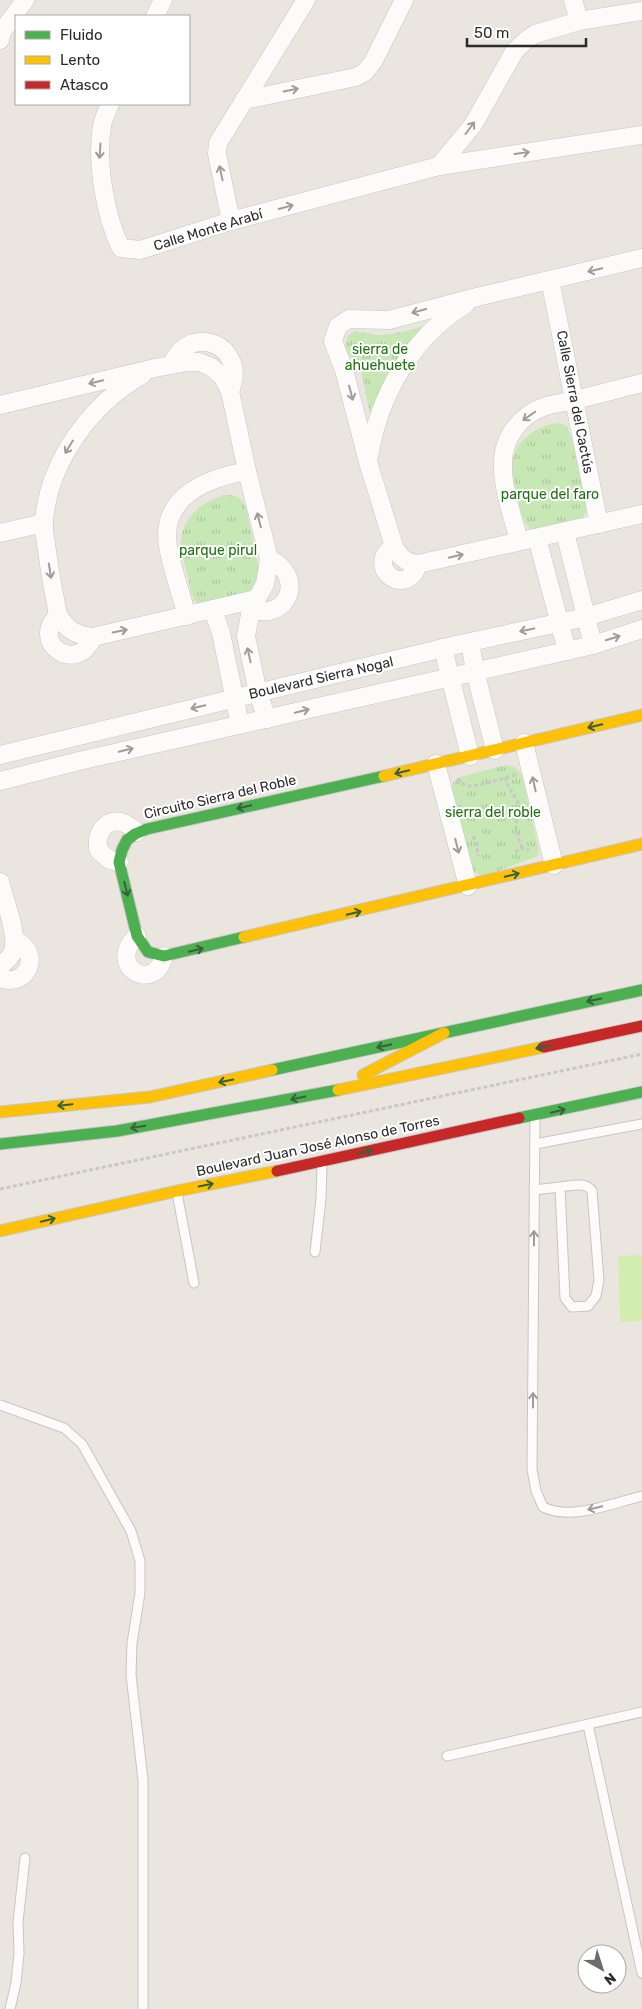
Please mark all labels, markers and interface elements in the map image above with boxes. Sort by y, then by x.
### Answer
legend [15,15,190,105]
scale bar [467,15,586,47]
text: 50 m [474,24,509,42]
text: Fluido [60,26,103,44]
text: Lento [60,51,100,69]
text: Atasco [60,76,108,94]
one-way arrow [283,85,299,95]
one-way arrow [464,122,475,135]
one-way arrow [96,143,105,159]
one-way arrow [513,148,529,158]
one-way arrow [216,166,225,182]
one-way arrow [278,201,294,211]
street label: Calle Monte Arabí [151,205,265,255]
one-way arrow [587,266,603,275]
one-way arrow [412,307,428,317]
street label: Calle Sierra del Cactús [553,329,597,475]
park label: sierra de ahuehuete [345,341,415,374]
one-way arrow [88,378,104,387]
one-way arrow [347,385,356,401]
one-way arrow [522,410,536,421]
one-way arrow [64,440,74,454]
park label: parque del faro [501,486,599,503]
one-way arrow [254,512,263,528]
park label: parque pirul [179,542,257,559]
one-way arrow [448,550,464,560]
one-way arrow [46,562,56,578]
one-way arrow [111,626,127,635]
one-way arrow [519,626,535,635]
one-way arrow [605,633,621,643]
one-way arrow [244,647,253,663]
street label: Boulevard Sierra Nogal [247,653,395,703]
one-way arrow [191,703,207,712]
one-way arrow [293,706,309,715]
one-way arrow [587,722,603,731]
one-way arrow [118,745,134,755]
one-way arrow [395,768,411,777]
street label: Circuito Sierra del Roble [142,771,298,823]
one-way arrow [529,776,538,792]
one-way arrow [236,803,252,812]
park label: sierra del roble [445,804,541,821]
one-way arrow [453,837,462,853]
one-way arrow [504,870,520,880]
one-way arrow [122,881,131,897]
one-way arrow [346,908,362,917]
one-way arrow [187,945,203,954]
one-way arrow [587,996,603,1005]
one-way arrow [377,1042,393,1052]
one-way arrow [535,1042,551,1052]
one-way arrow [218,1077,234,1086]
one-way arrow [291,1093,307,1103]
one-way arrow [57,1101,73,1110]
one-way arrow [550,1105,566,1115]
street label: Boulevard Juan José Alonso de Torres [195,1112,441,1180]
one-way arrow [131,1123,147,1133]
one-way arrow [357,1147,373,1156]
one-way arrow [198,1180,214,1190]
one-way arrow [39,1215,55,1224]
one-way arrow [529,1230,539,1246]
one-way arrow [528,1392,538,1408]
one-way arrow [587,1504,603,1513]
north arrow [577,1944,627,1994]
text: N [601,1969,619,1988]

